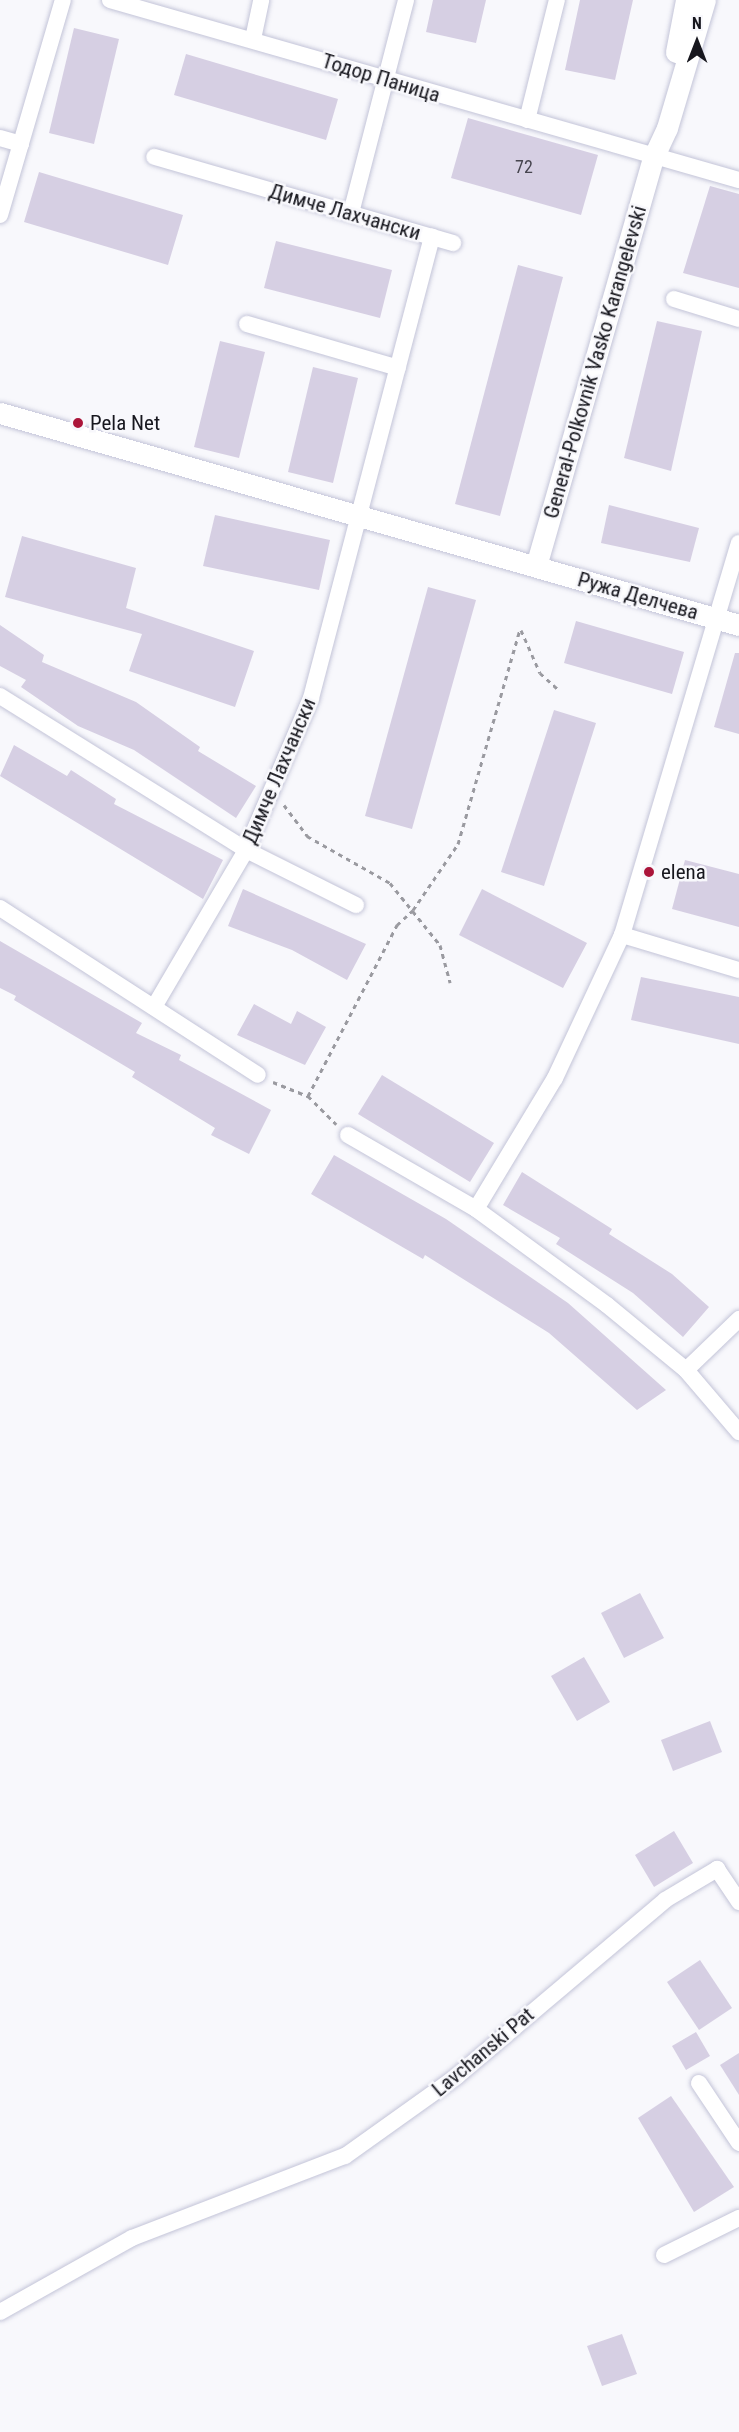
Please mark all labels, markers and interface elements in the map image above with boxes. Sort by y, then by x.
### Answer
north arrow [667,12,727,72]
text: N [692,14,702,33]
street label: Тодор Паница [319,48,443,108]
house number: 72 [515,156,533,178]
street label: Димче Лахчански [266,178,424,246]
street label: General-Polkovnik Vasko Karangelevski [538,203,652,521]
place label: Pela Net [90,410,160,436]
marker: Pela Net [71,416,85,430]
street label: Ружа Делчева [575,567,701,625]
street label: Димче Лахчански [237,694,321,848]
place label: elena [661,859,706,885]
marker: elena [642,865,656,879]
street label: Lavchanski Pat [427,2002,539,2102]

